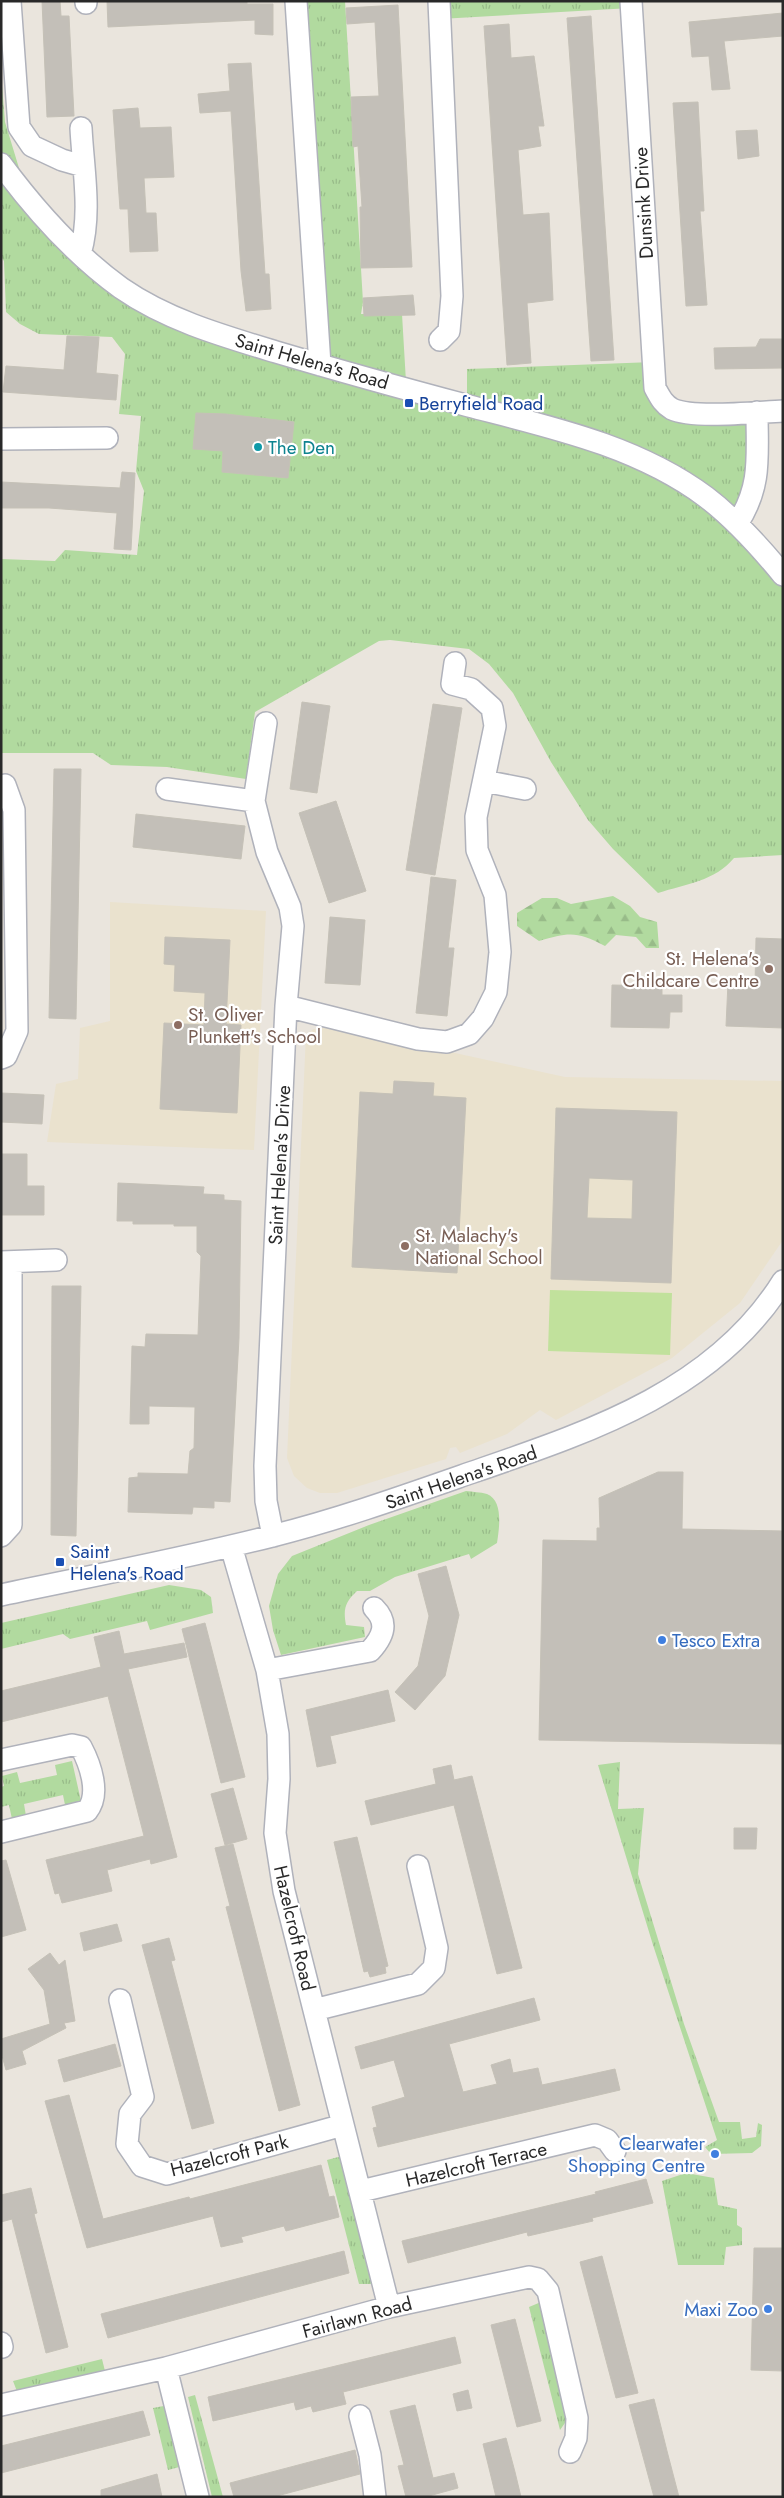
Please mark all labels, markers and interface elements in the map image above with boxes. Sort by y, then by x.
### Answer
street label: Dunsink Drive [627,146,660,259]
street label: Saint Helena's Road [232,327,392,396]
place label: Berryfield Road [419,390,543,417]
marker: Berryfield Road [403,397,415,409]
place label: The Den [268,434,335,461]
marker: The Den [252,441,264,453]
place label: St. Helena's Childcare Centre [623,945,759,994]
marker: St. Helena's Childcare Centre [763,963,775,975]
place label: St. Oliver Plunkett's School [188,1001,321,1050]
marker: St. Oliver Plunkett's School [172,1019,184,1031]
street label: Saint Helena's Drive [262,1084,297,1246]
place label: St. Malachy's National School [415,1222,543,1271]
marker: St. Malachy's National School [399,1240,411,1252]
street label: Saint Helena's Road [382,1439,541,1516]
place label: Saint Helena's Road [70,1538,184,1587]
marker: Saint Helena's Road [54,1556,66,1568]
place label: Tesco Extra [672,1627,760,1654]
marker: Tesco Extra [656,1634,668,1646]
street label: Hazelcroft Road [267,1863,322,1993]
street label: Hazelcroft Park [167,2128,292,2183]
place label: Clearwater Shopping Centre [568,2130,705,2179]
street label: Hazelcroft Terrace [403,2135,550,2194]
marker: Clearwater Shopping Centre [709,2148,721,2160]
street label: Fairlawn Road [299,2290,415,2345]
place label: Maxi Zoo [684,2296,758,2323]
marker: Maxi Zoo [762,2303,774,2315]

